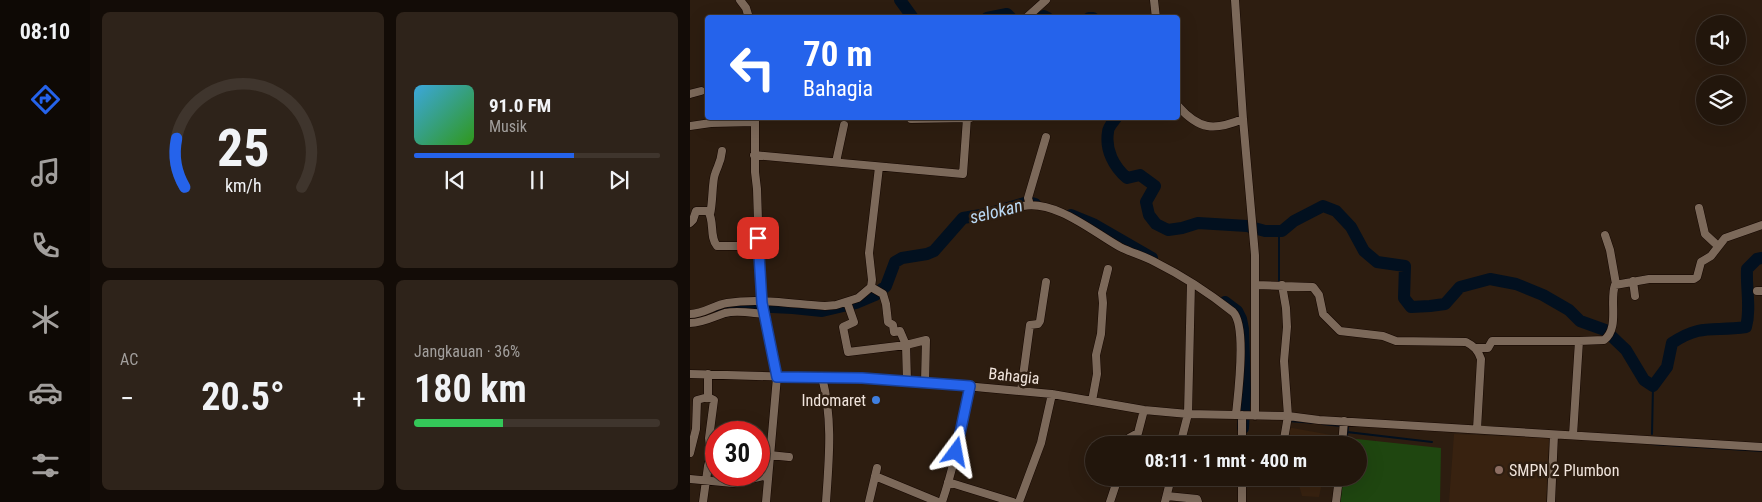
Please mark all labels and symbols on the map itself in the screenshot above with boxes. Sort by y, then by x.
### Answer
water label: selokan [967,194,1025,228]
pin [737,217,779,259]
street label: Bahagia [988,364,1040,388]
place label: Indomaret [802,391,866,410]
marker: Indomaret [870,394,882,406]
speed limit sign: 30 [705,421,770,486]
position arrow [929,425,981,477]
place label: SMPN 2 Plumbon [1509,461,1619,480]
marker: SMPN 2 Plumbon [1493,464,1505,476]

